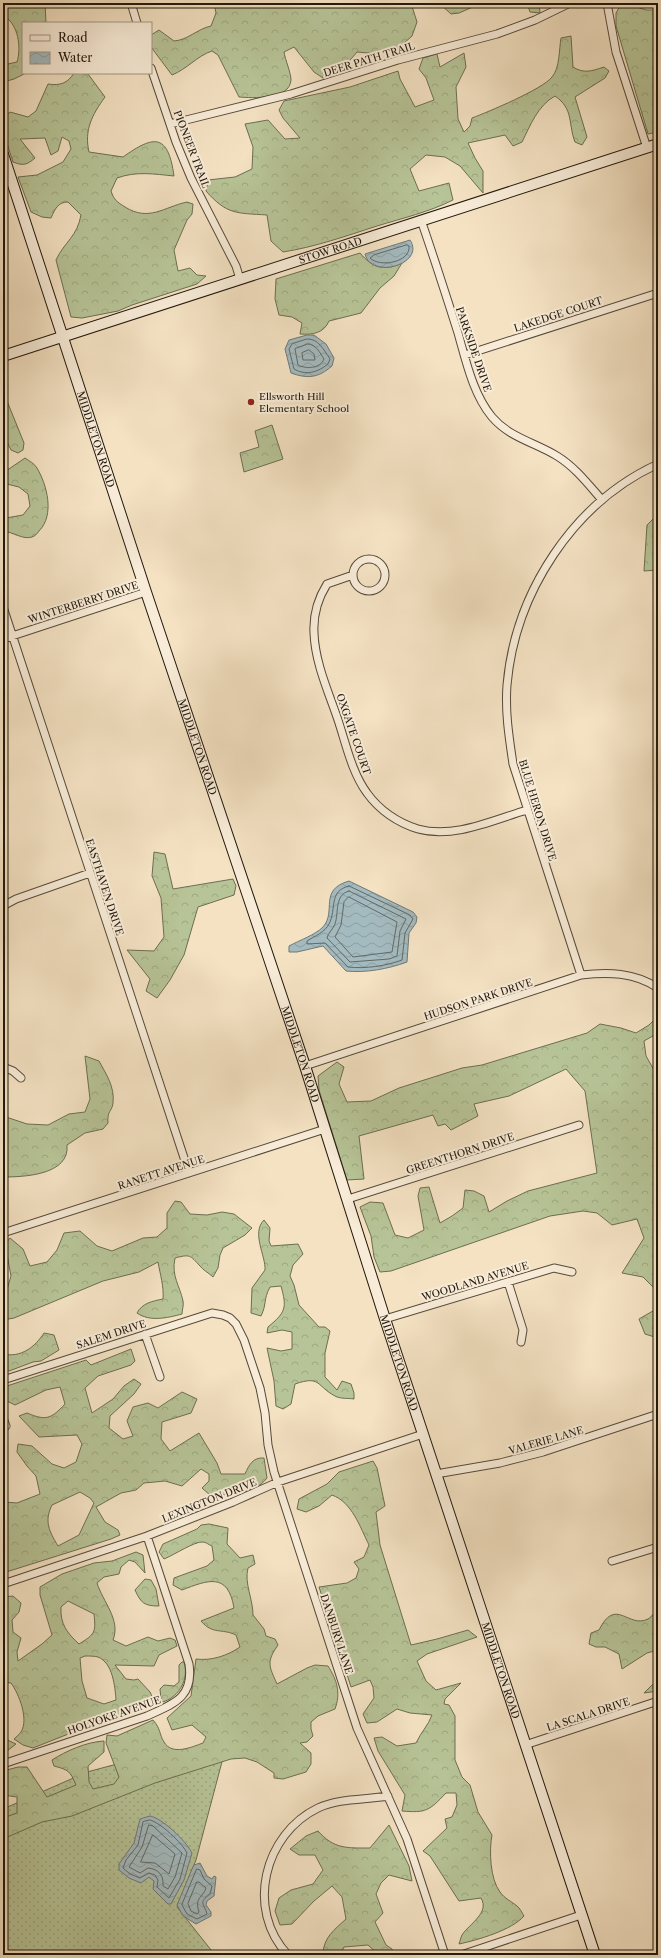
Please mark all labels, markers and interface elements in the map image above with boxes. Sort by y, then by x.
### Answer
legend [22,22,152,74]
text: Road [58,30,88,45]
street label: DEER PATH TRAIL [322,39,417,80]
text: Water [57,50,92,65]
street label: PIONEER TRAIL [171,108,213,190]
street label: STOW ROAD [297,234,364,267]
street label: LAKEDGE COURT [512,294,605,335]
street label: PARKSIDE DRIVE [453,305,494,393]
street label: MIDDLETON ROAD [74,389,117,489]
place label: Ellsworth Hill Elementary School [259,390,349,415]
marker: Ellsworth Hill Elementary School [246,397,256,407]
street label: WINTERBERRY DRIVE [25,578,140,627]
street label: OXGATE COURT [333,692,374,777]
street label: MIDDLETON ROAD [175,697,220,797]
street label: BLUE HERON DRIVE [516,758,559,863]
street label: EASTHAVEN DRIVE [83,837,126,937]
street label: HUDSON PARK DRIVE [422,976,534,1023]
street label: MIDDLETON ROAD [278,1004,322,1104]
street label: GREENTHORN DRIVE [404,1130,516,1177]
street label: RANETT AVENUE [116,1152,206,1193]
street label: WOODLAND AVENUE [419,1259,530,1304]
street label: MIDDLETON ROAD [377,1313,421,1413]
street label: SALEM DRIVE [75,1317,148,1352]
street label: VALERIE LANE [506,1424,585,1458]
street label: LEXINGTON DRIVE [160,1475,259,1525]
street label: DANBURY LANE [317,1592,356,1676]
street label: MIDDLETON ROAD [479,1621,522,1720]
street label: HOLYOKE AVENUE [66,1693,163,1738]
street label: LA SCALA DRIVE [545,1695,632,1734]

